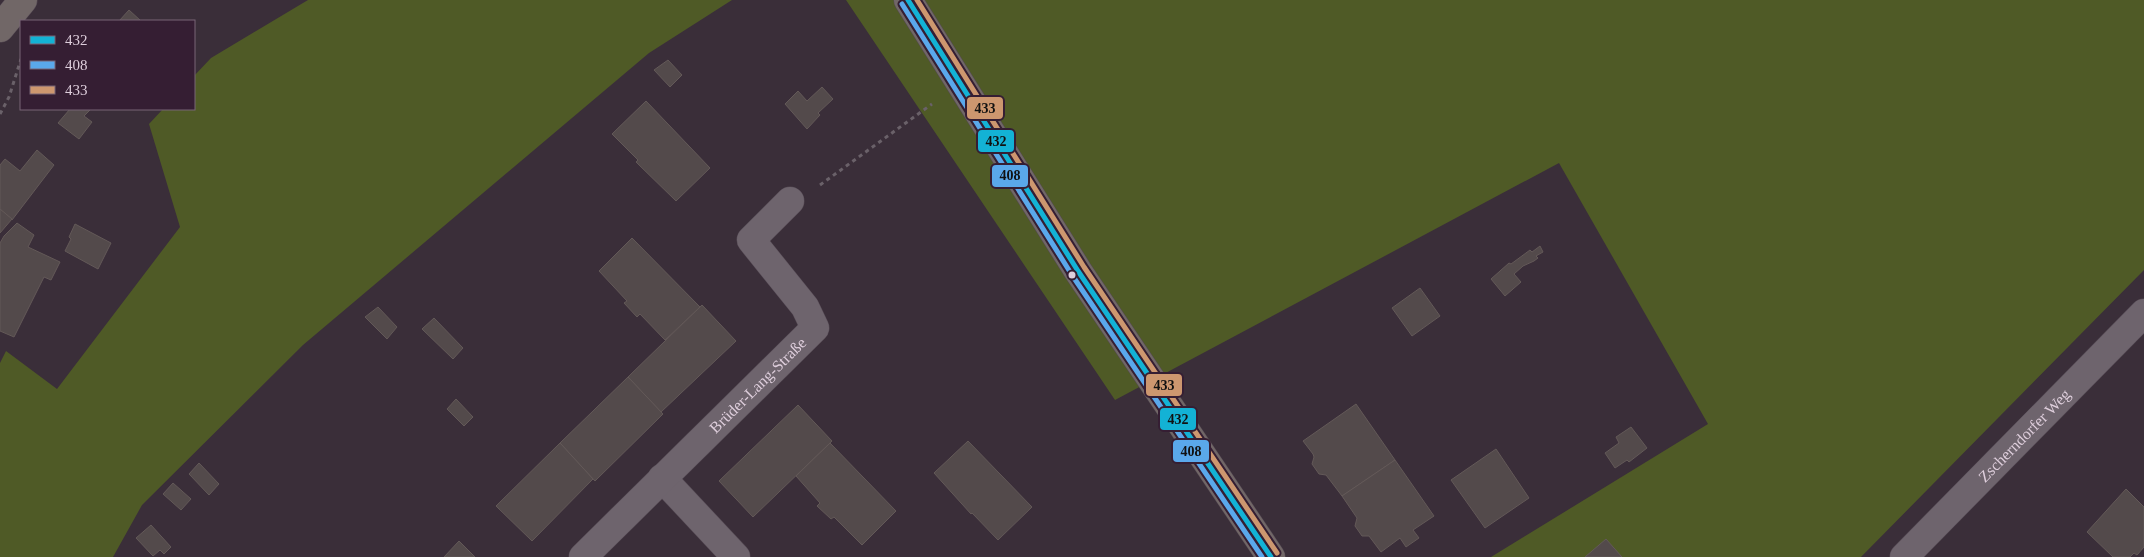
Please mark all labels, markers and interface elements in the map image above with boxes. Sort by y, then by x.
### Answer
legend [20,20,195,110]
text: 432 [65,32,88,48]
text: 408 [65,57,88,73]
text: 433 [65,82,88,98]
line badge: 433 [966,96,1004,120]
text: 433 [975,101,996,116]
line badge: 432 [977,129,1015,153]
text: 432 [986,134,1007,149]
line badge: 408 [991,164,1029,188]
text: 408 [1000,168,1021,183]
unlabelled marker [1067,270,1077,280]
street label: Brüder-Lang-Straße [706,334,809,436]
line badge: 433 [1145,373,1183,397]
text: 433 [1154,378,1175,393]
street label: Zscherndorfer Weg [1975,386,2074,485]
line badge: 432 [1159,407,1197,431]
text: 432 [1168,412,1189,427]
line badge: 408 [1172,439,1210,463]
text: 408 [1181,444,1202,459]

